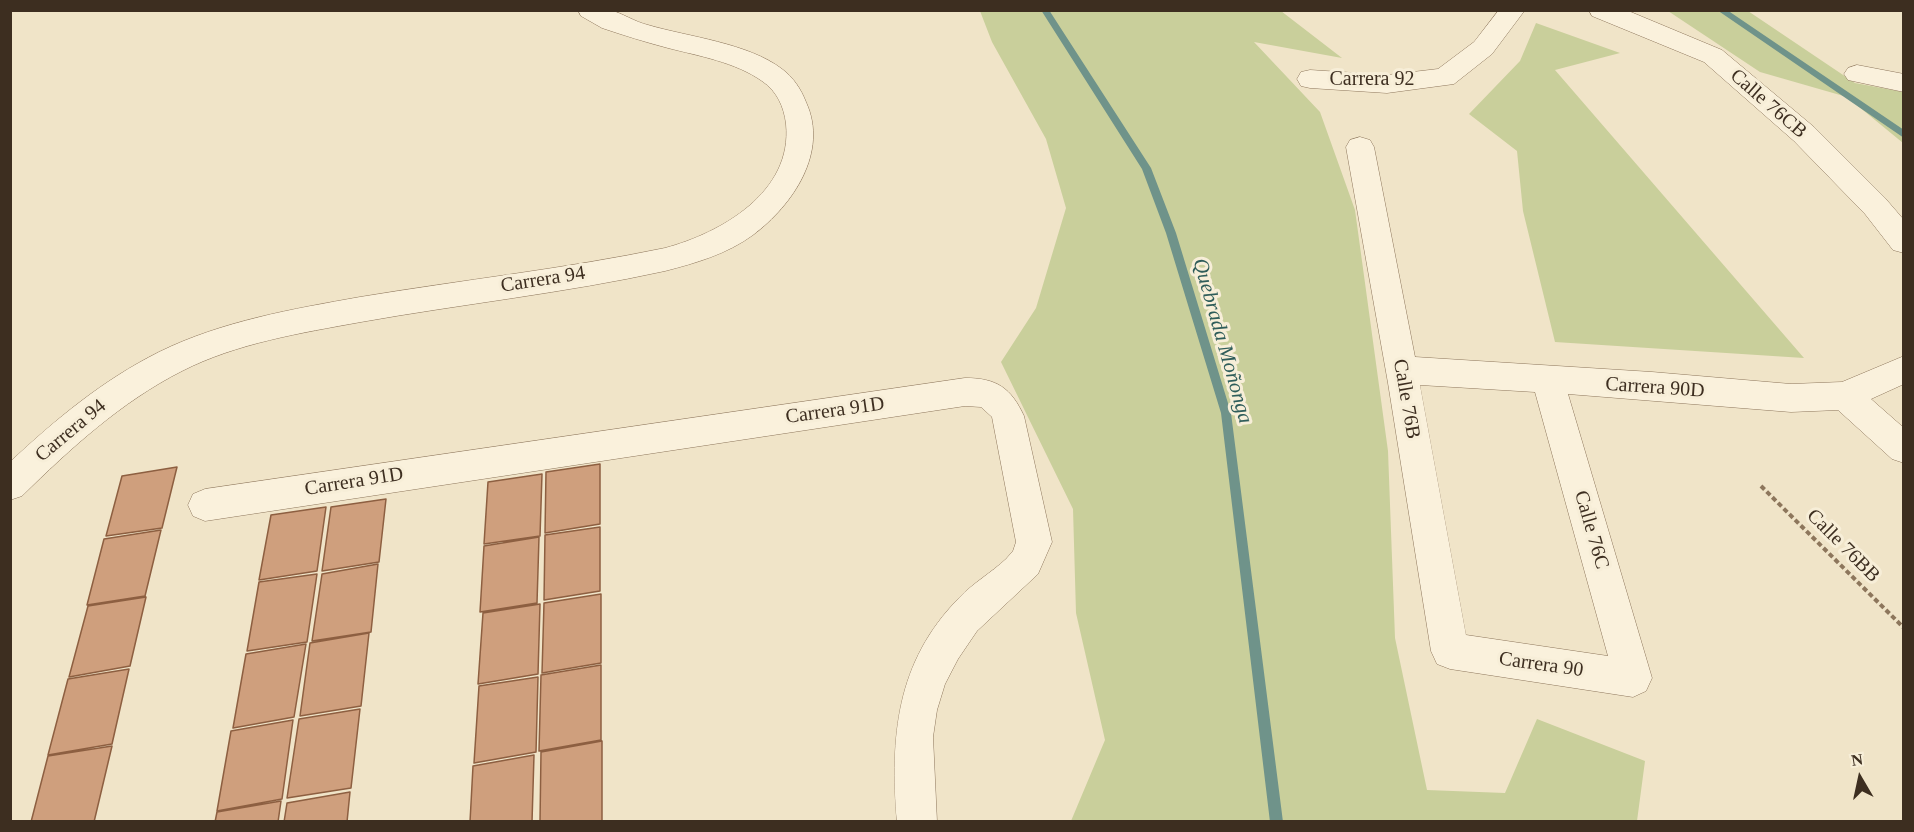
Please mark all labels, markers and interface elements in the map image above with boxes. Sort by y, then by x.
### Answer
street label: Calle 76CB [1725,64,1811,144]
street label: Carrera 92 [1330,68,1414,92]
water label: Quebrada Moñonga [1186,255,1258,427]
street label: Carrera 94 [499,262,587,298]
street label: Calle 76B [1387,357,1425,441]
street label: Carrera 90D [1605,373,1705,403]
street label: Carrera 91D [784,392,886,430]
street label: Carrera 94 [31,395,111,467]
street label: Carrera 91D [303,462,405,502]
street label: Calle 76C [1568,488,1614,572]
street label: Calle 76BB [1801,504,1885,588]
street label: Carrera 90 [1497,647,1585,683]
north arrow [1830,748,1890,808]
text: N [1850,750,1864,769]

